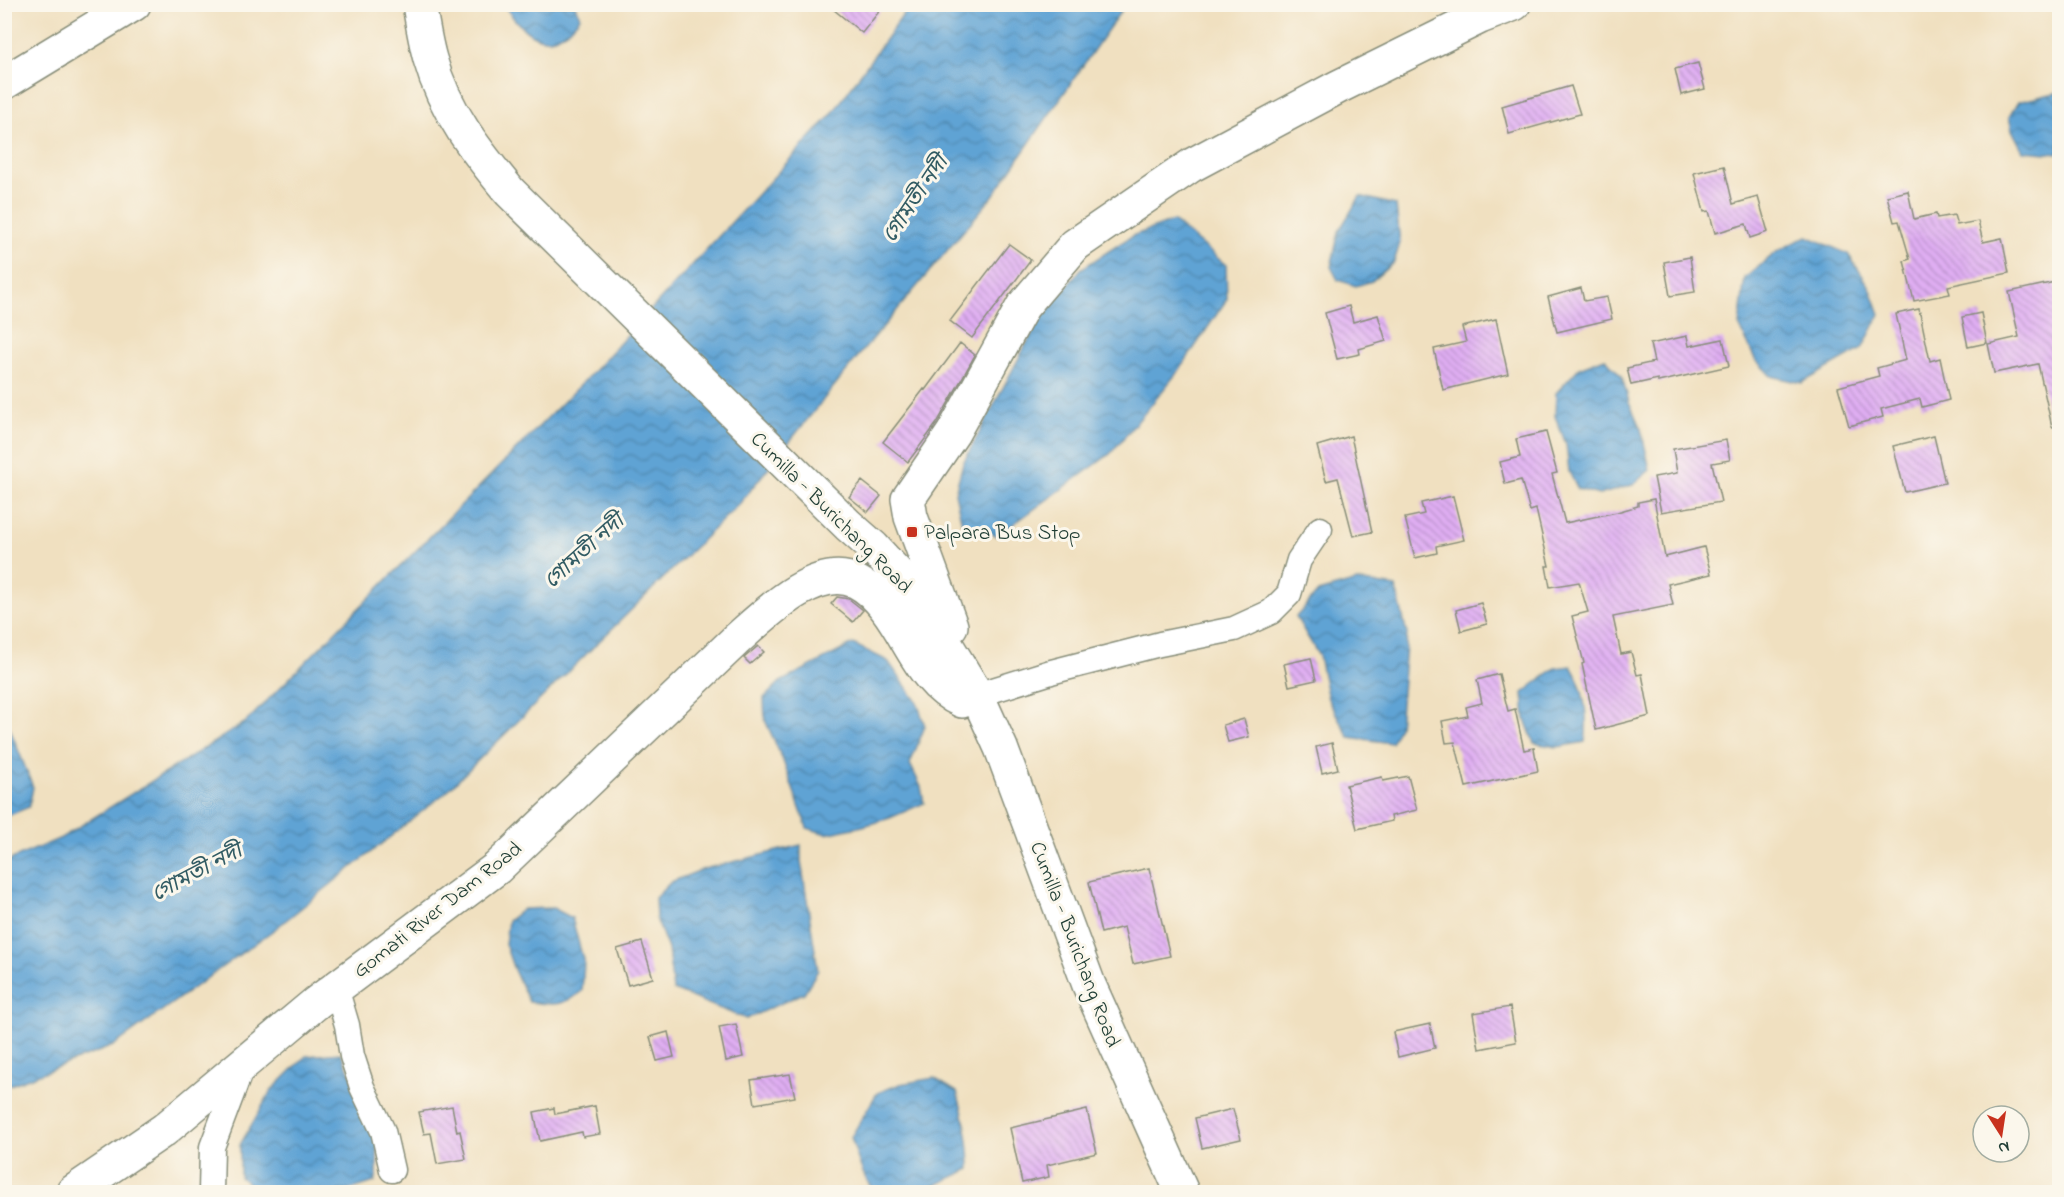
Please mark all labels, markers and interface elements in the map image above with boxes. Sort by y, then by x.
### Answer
water label: গোমতী নদী [876,146,960,250]
street label: Cumilla - Burichang Road [741,426,918,603]
water label: গোমতী নদী [538,505,635,597]
place label: Palpara Bus Stop [924,519,1081,549]
marker: Palpara Bus Stop [905,525,919,539]
water label: গোমতী নদী [146,834,252,911]
street label: Gomati River Dam Road [347,835,529,986]
street label: Cumilla - Burichang Road [1019,838,1127,1053]
north arrow [1971,1104,2031,1164]
text: N [1996,1134,2011,1160]

